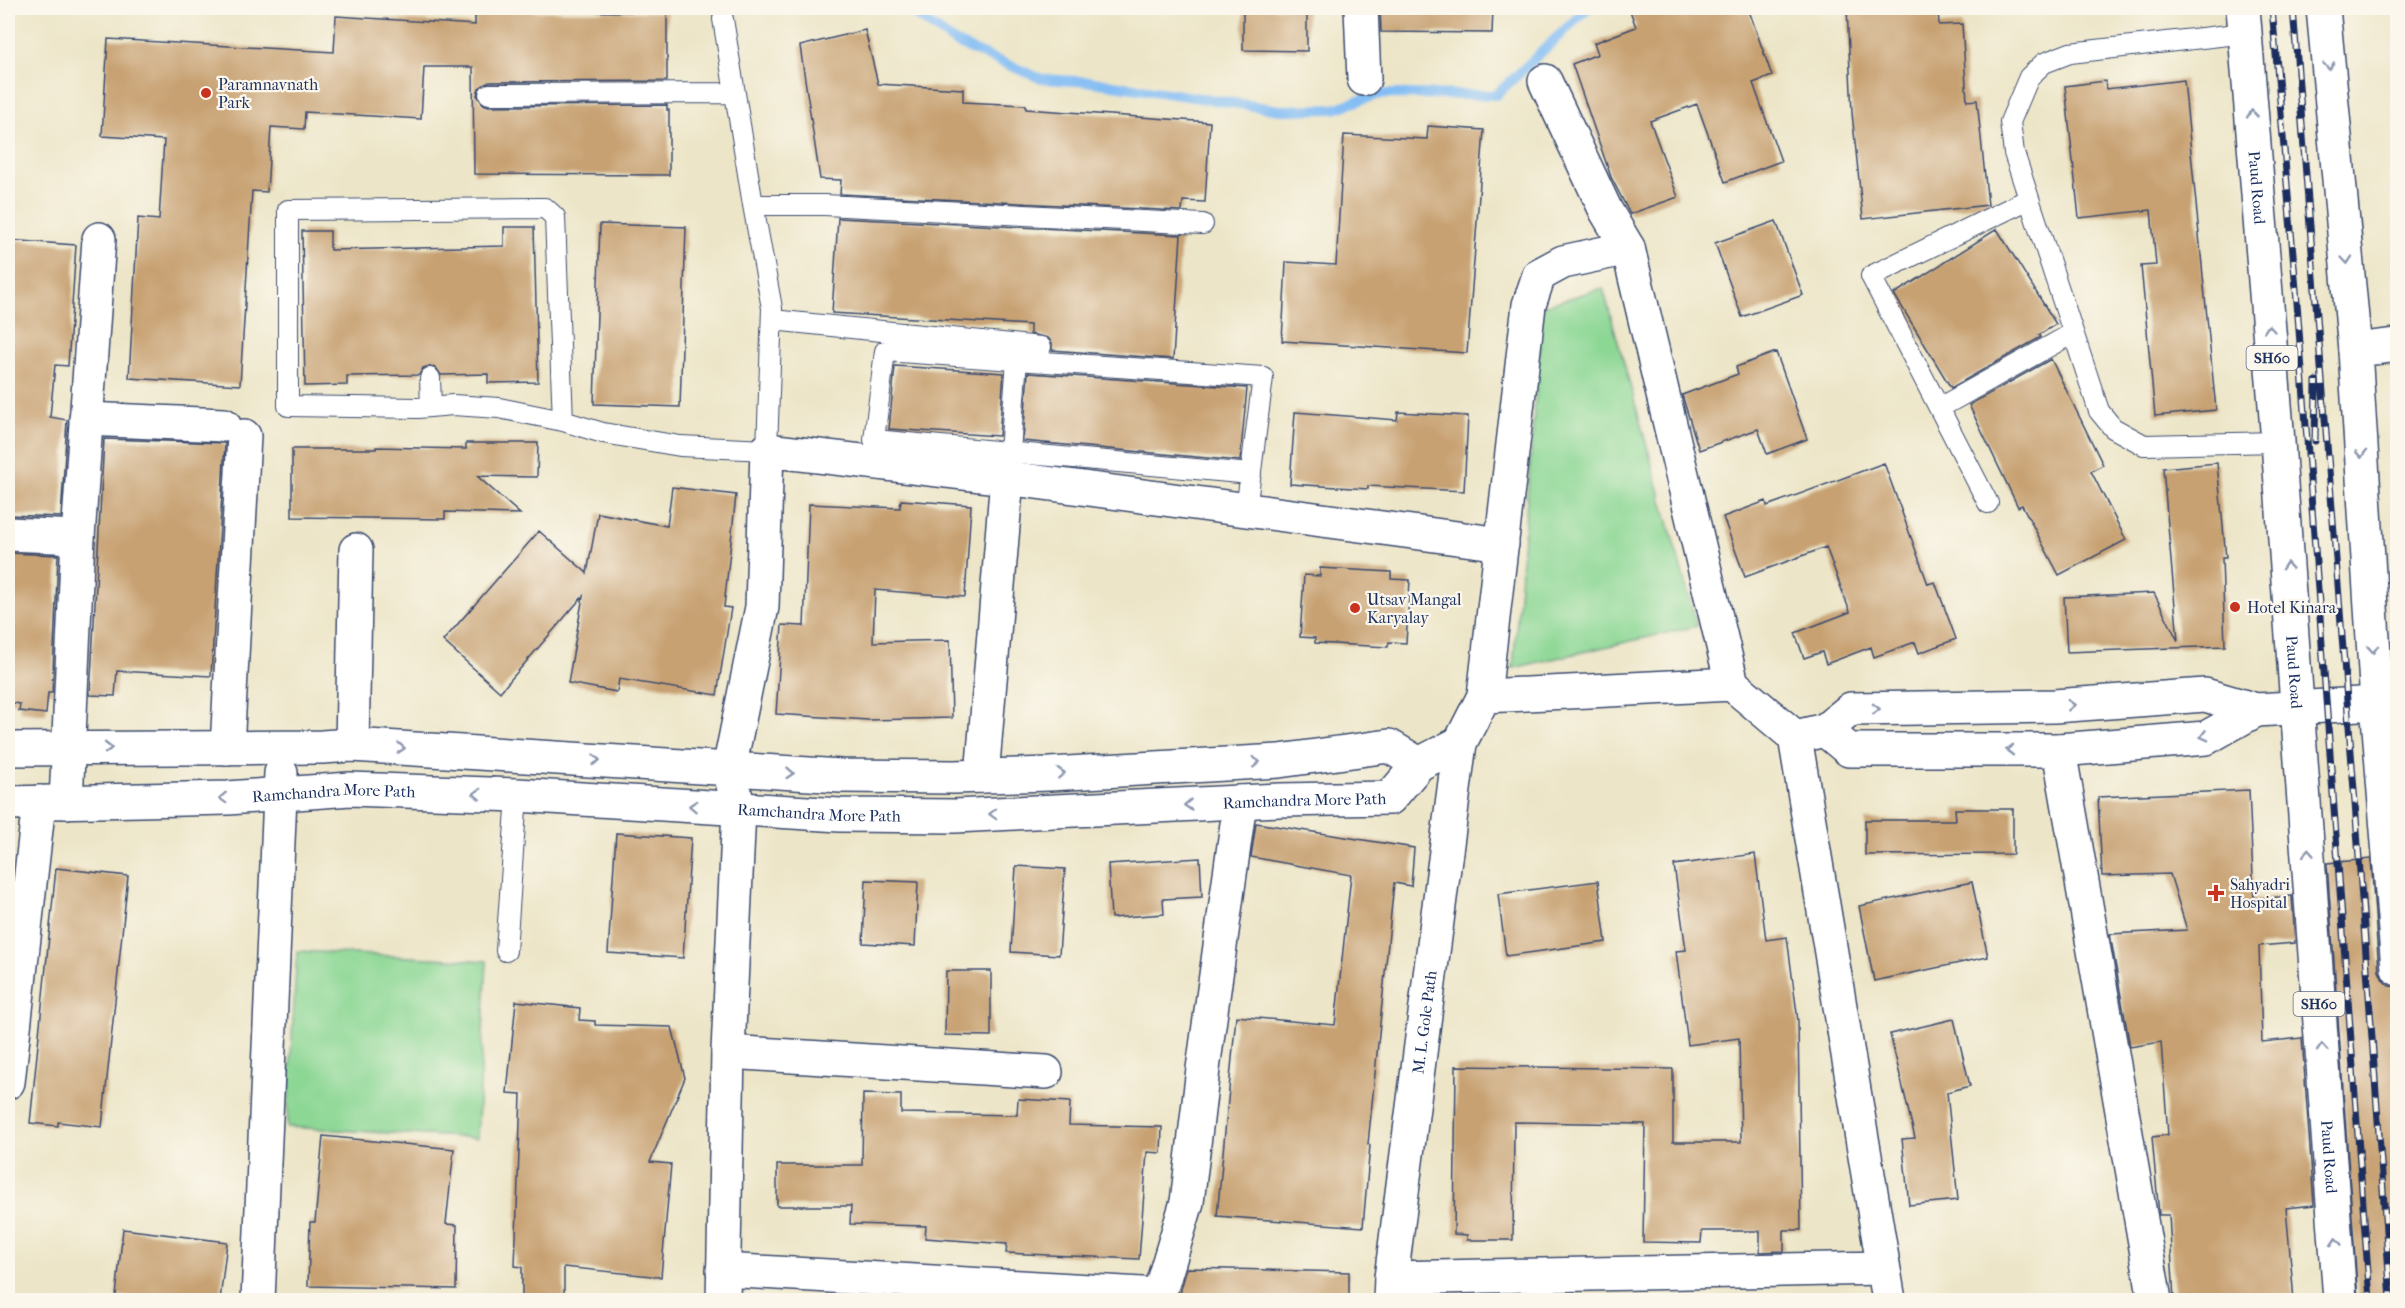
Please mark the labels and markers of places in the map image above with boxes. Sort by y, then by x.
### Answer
place label: Paramnavnath Park [218,75,318,112]
marker: Paramnavnath Park [199,86,213,100]
place label: Utsav Mangal Karyalay [1367,590,1462,627]
place label: Hotel Kinara [2247,598,2337,617]
marker: Hotel Kinara [2228,600,2242,614]
marker: Utsav Mangal Karyalay [1348,601,1362,615]
place label: Sahyadri Hospital [2230,875,2290,912]
marker: Sahyadri Hospital [2207,884,2225,902]

